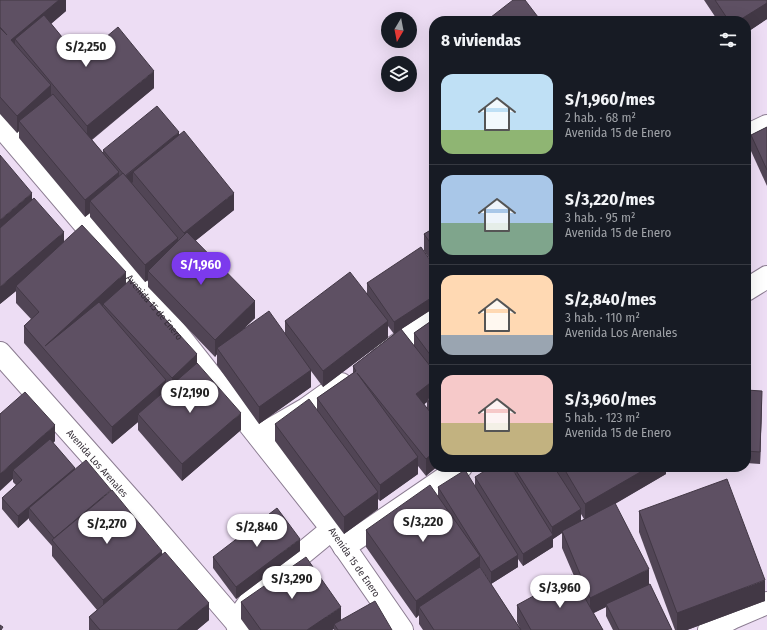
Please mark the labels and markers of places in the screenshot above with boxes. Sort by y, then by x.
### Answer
pin: S/2,250 [49,34,123,68]
pin: S/1,960 [164,252,238,286]
pin: S/2,190 [153,380,227,414]
pin: S/3,220 [386,509,460,543]
pin: S/2,270 [70,511,144,545]
pin: S/2,840 [220,514,294,548]
pin: S/3,290 [255,566,329,600]
pin: S/3,960 [523,575,597,609]

